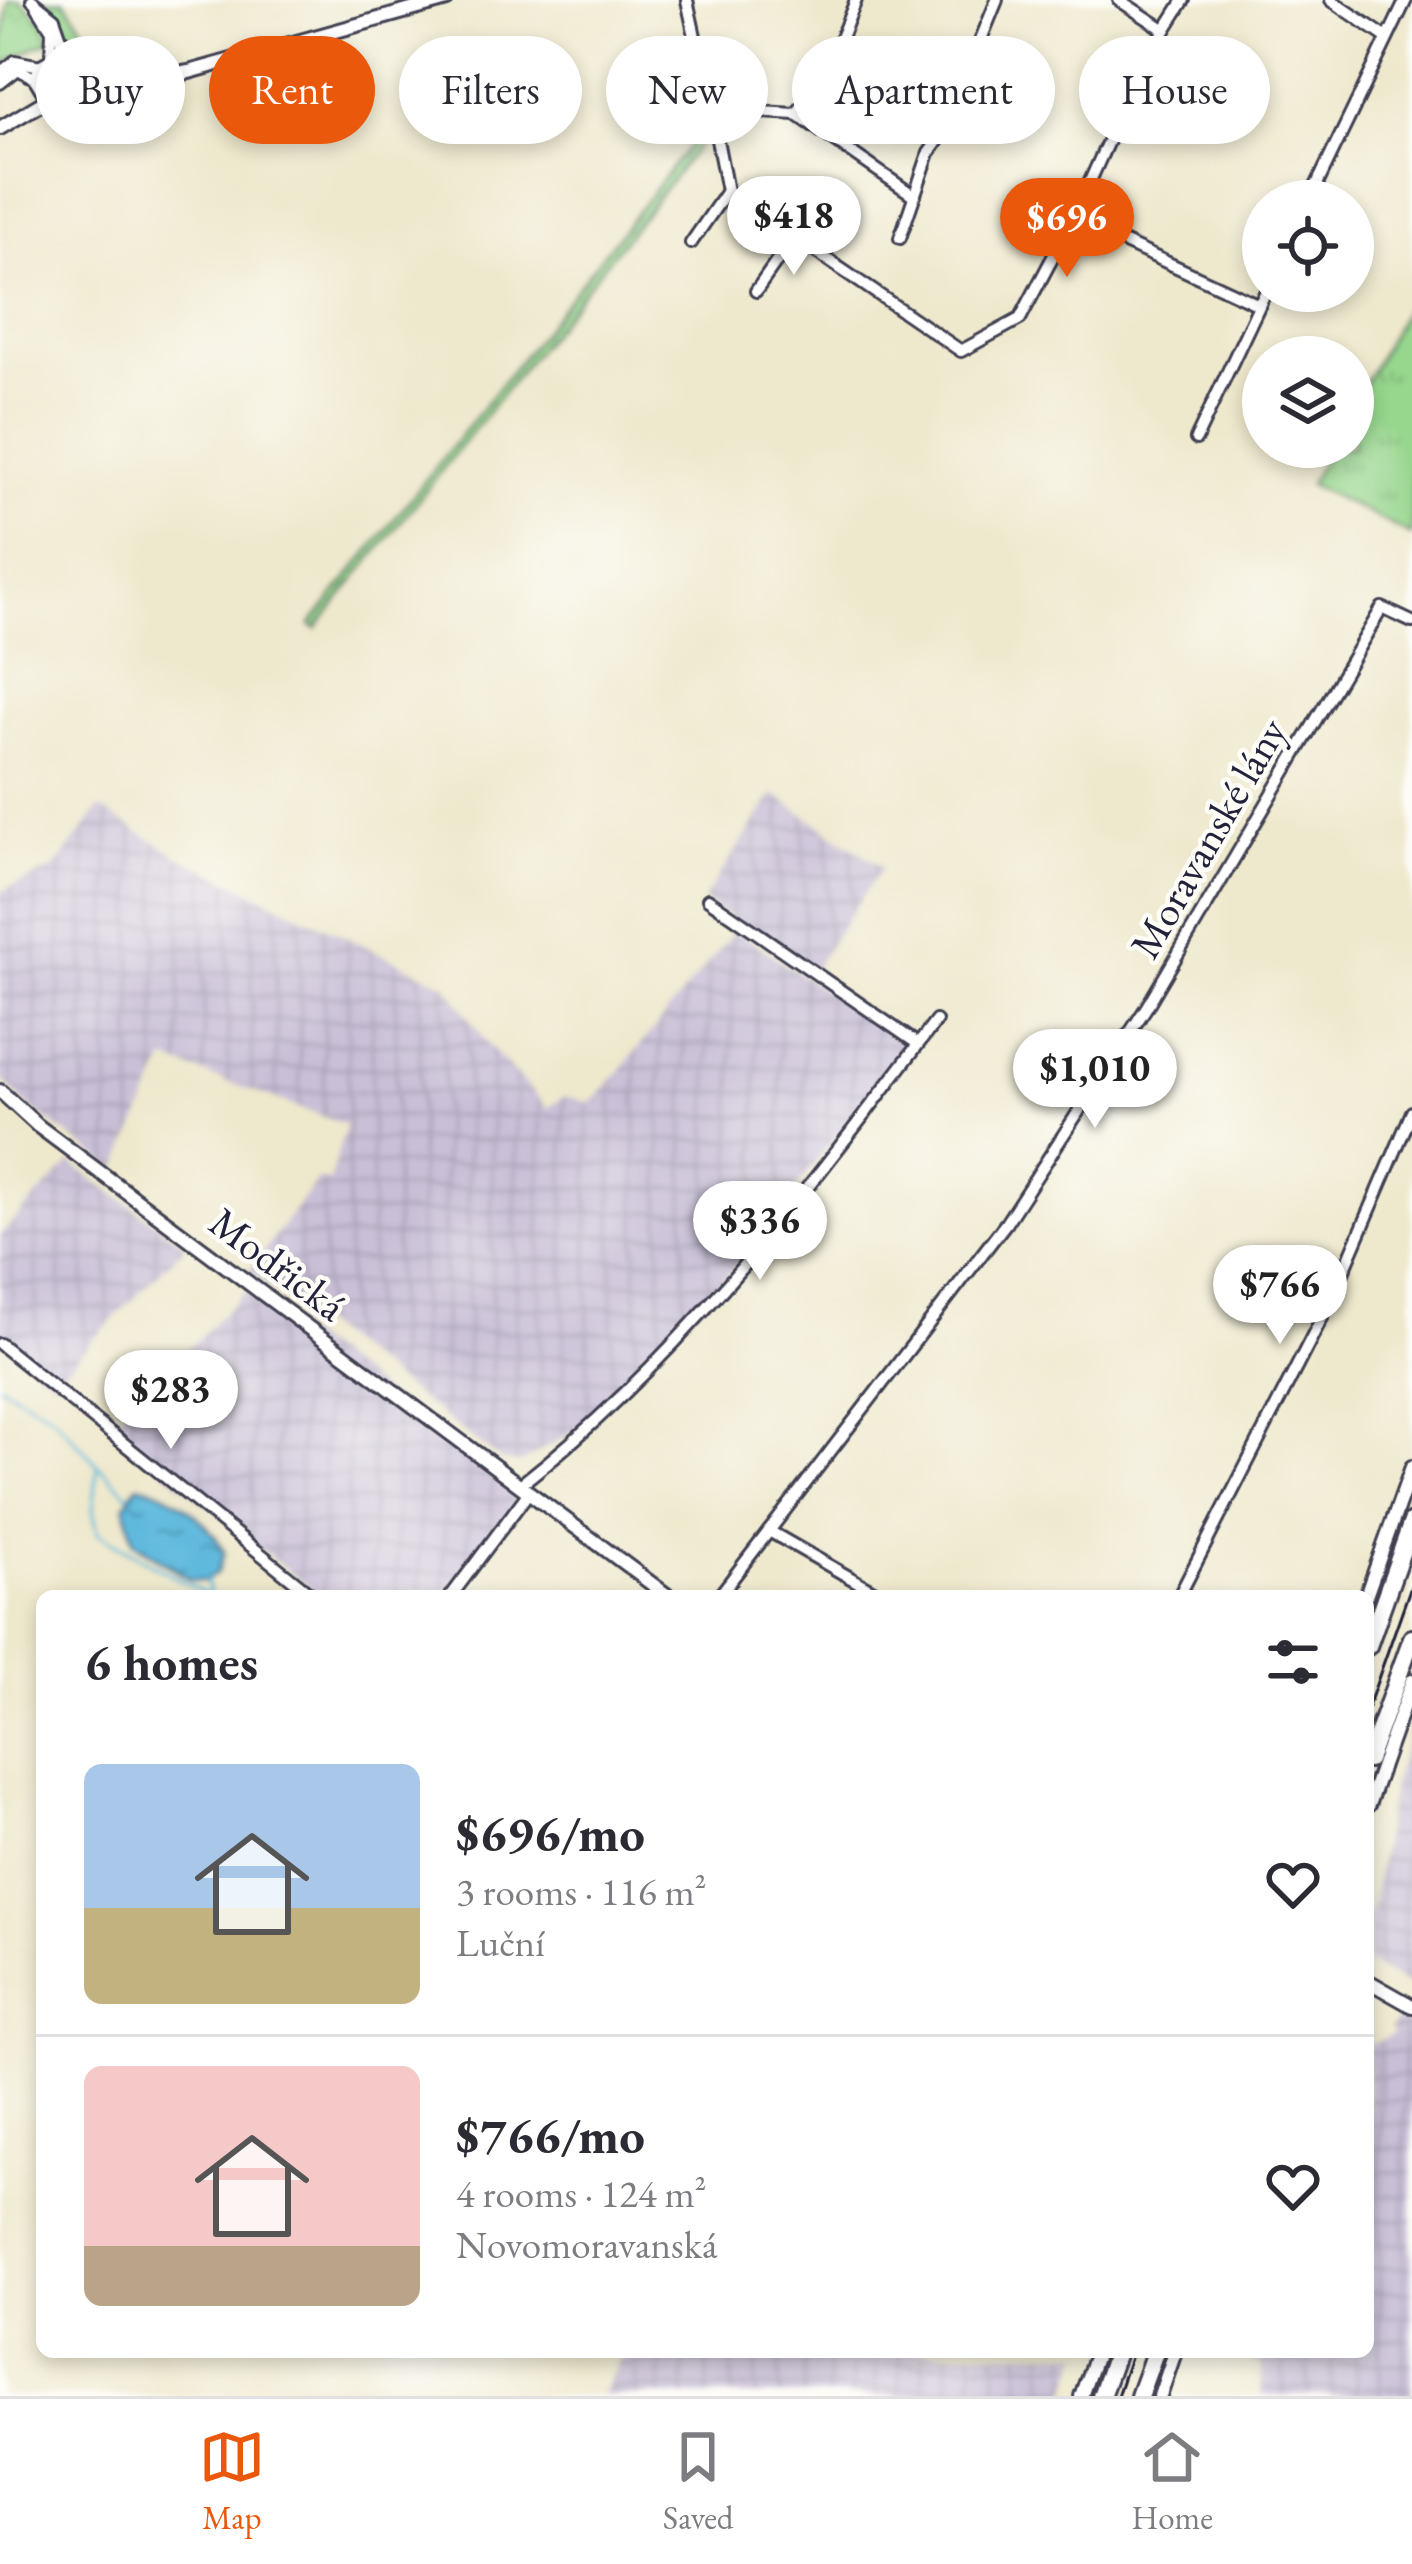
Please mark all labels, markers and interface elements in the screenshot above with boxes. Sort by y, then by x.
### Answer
chip: Buy [36,36,185,144]
chip: Rent [209,36,375,144]
chip: Filters [399,36,582,144]
chip: New [606,36,768,144]
chip: Apartment [792,36,1055,144]
chip: House [1079,36,1270,144]
pin: $418 [723,176,865,278]
pin: $696 [996,178,1138,280]
map controls [1242,180,1374,468]
button: locate [1242,180,1374,312]
text: $418 [754,189,834,240]
text: $696 [1027,191,1107,242]
button: layers [1242,336,1374,468]
street label: Moravanské lány [1117,708,1299,968]
pin: $1,010 [997,1029,1193,1131]
text: $1,010 [1040,1042,1150,1093]
pin: $336 [689,1181,831,1283]
text: $336 [720,1194,800,1245]
street label: Modřická [199,1195,357,1333]
pin: $766 [1209,1245,1351,1347]
text: $766 [1240,1258,1320,1309]
pin: $283 [100,1350,242,1452]
text: $283 [131,1363,211,1414]
text: 6 homes [84,1629,258,1695]
icon: filters [1260,1629,1326,1695]
text: $696/mo [456,1800,645,1866]
icon: home [180,1812,324,1956]
icon: heart [1260,1851,1326,1917]
text: 3 rooms · 116 m² [456,1866,707,1917]
text: Luční [456,1917,545,1968]
text: $766/mo [456,2102,645,2168]
icon: home [180,2114,324,2258]
icon: heart [1260,2153,1326,2219]
text: 4 rooms · 124 m² [456,2168,707,2219]
text: Novomoravanská [456,2219,718,2270]
tab: Map [199,2424,265,2539]
tab: Saved [663,2424,734,2539]
tab: Home [1131,2424,1213,2539]

